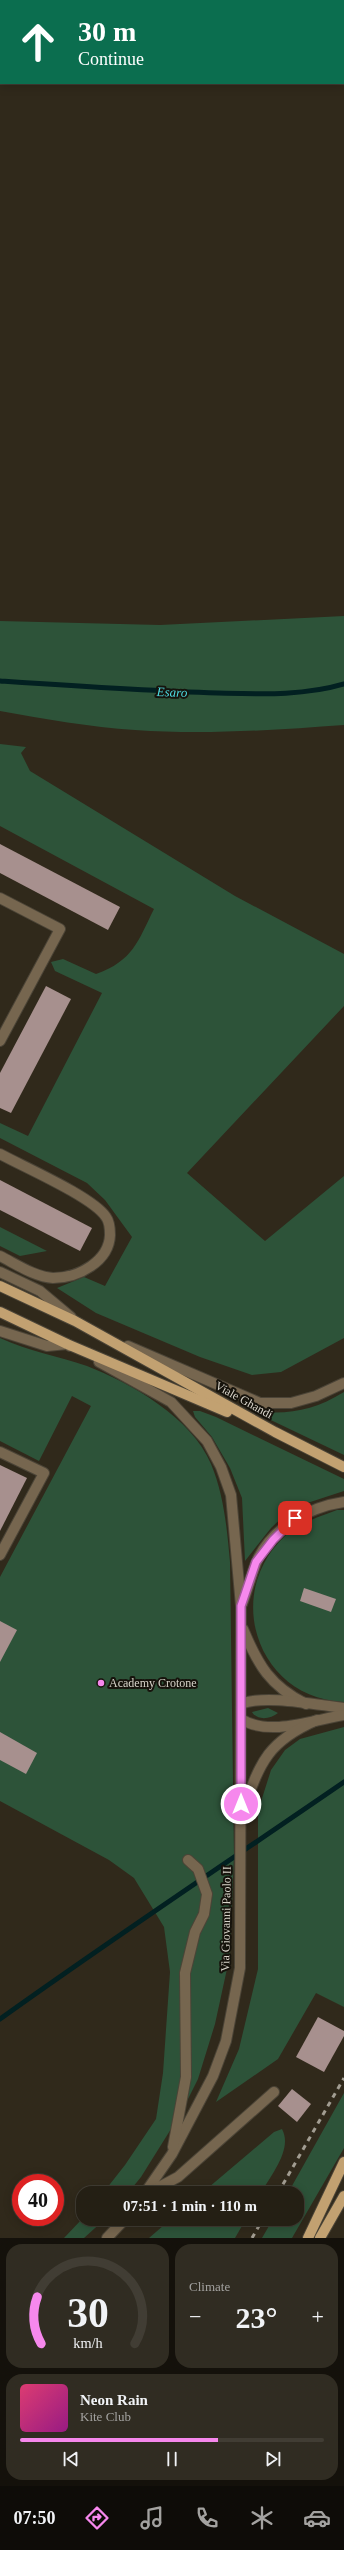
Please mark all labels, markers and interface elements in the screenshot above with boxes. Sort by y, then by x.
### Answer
icon: ahead [12,16,64,68]
text: 30 m [78,16,136,47]
text: Continue [78,49,144,69]
water label: Esaro [155,684,188,700]
street label: Viale Ghandi [213,1378,276,1422]
pin [278,1501,312,1535]
icon: arrive [284,1507,306,1529]
place label: Academy Crotone [109,1676,197,1690]
marker: Academy Crotone [96,1678,106,1688]
position arrow [220,1783,262,1825]
street label: Via Giovanni Paolo II [218,1866,234,1972]
speed limit sign: 40 [12,2174,64,2226]
text: 07:51 · 1 min · 110 m [123,2198,257,2214]
text: Climate [189,2279,230,2294]
text: 30 [67,2290,108,2336]
text: 23° [236,2301,278,2334]
text: − [189,2304,201,2329]
text: + [312,2304,324,2329]
text: km/h [73,2335,102,2351]
text: Neon Rain [80,2392,148,2408]
text: Kite Club [80,2409,131,2424]
icon: previous [60,2448,82,2470]
icon: pause [161,2448,183,2470]
icon: next [262,2448,284,2470]
icon: directions [83,2504,111,2532]
icon: music [138,2504,166,2532]
icon: phone [193,2504,221,2532]
icon: climate [248,2504,276,2532]
icon: car [303,2504,331,2532]
text: 07:50 [14,2508,56,2528]

